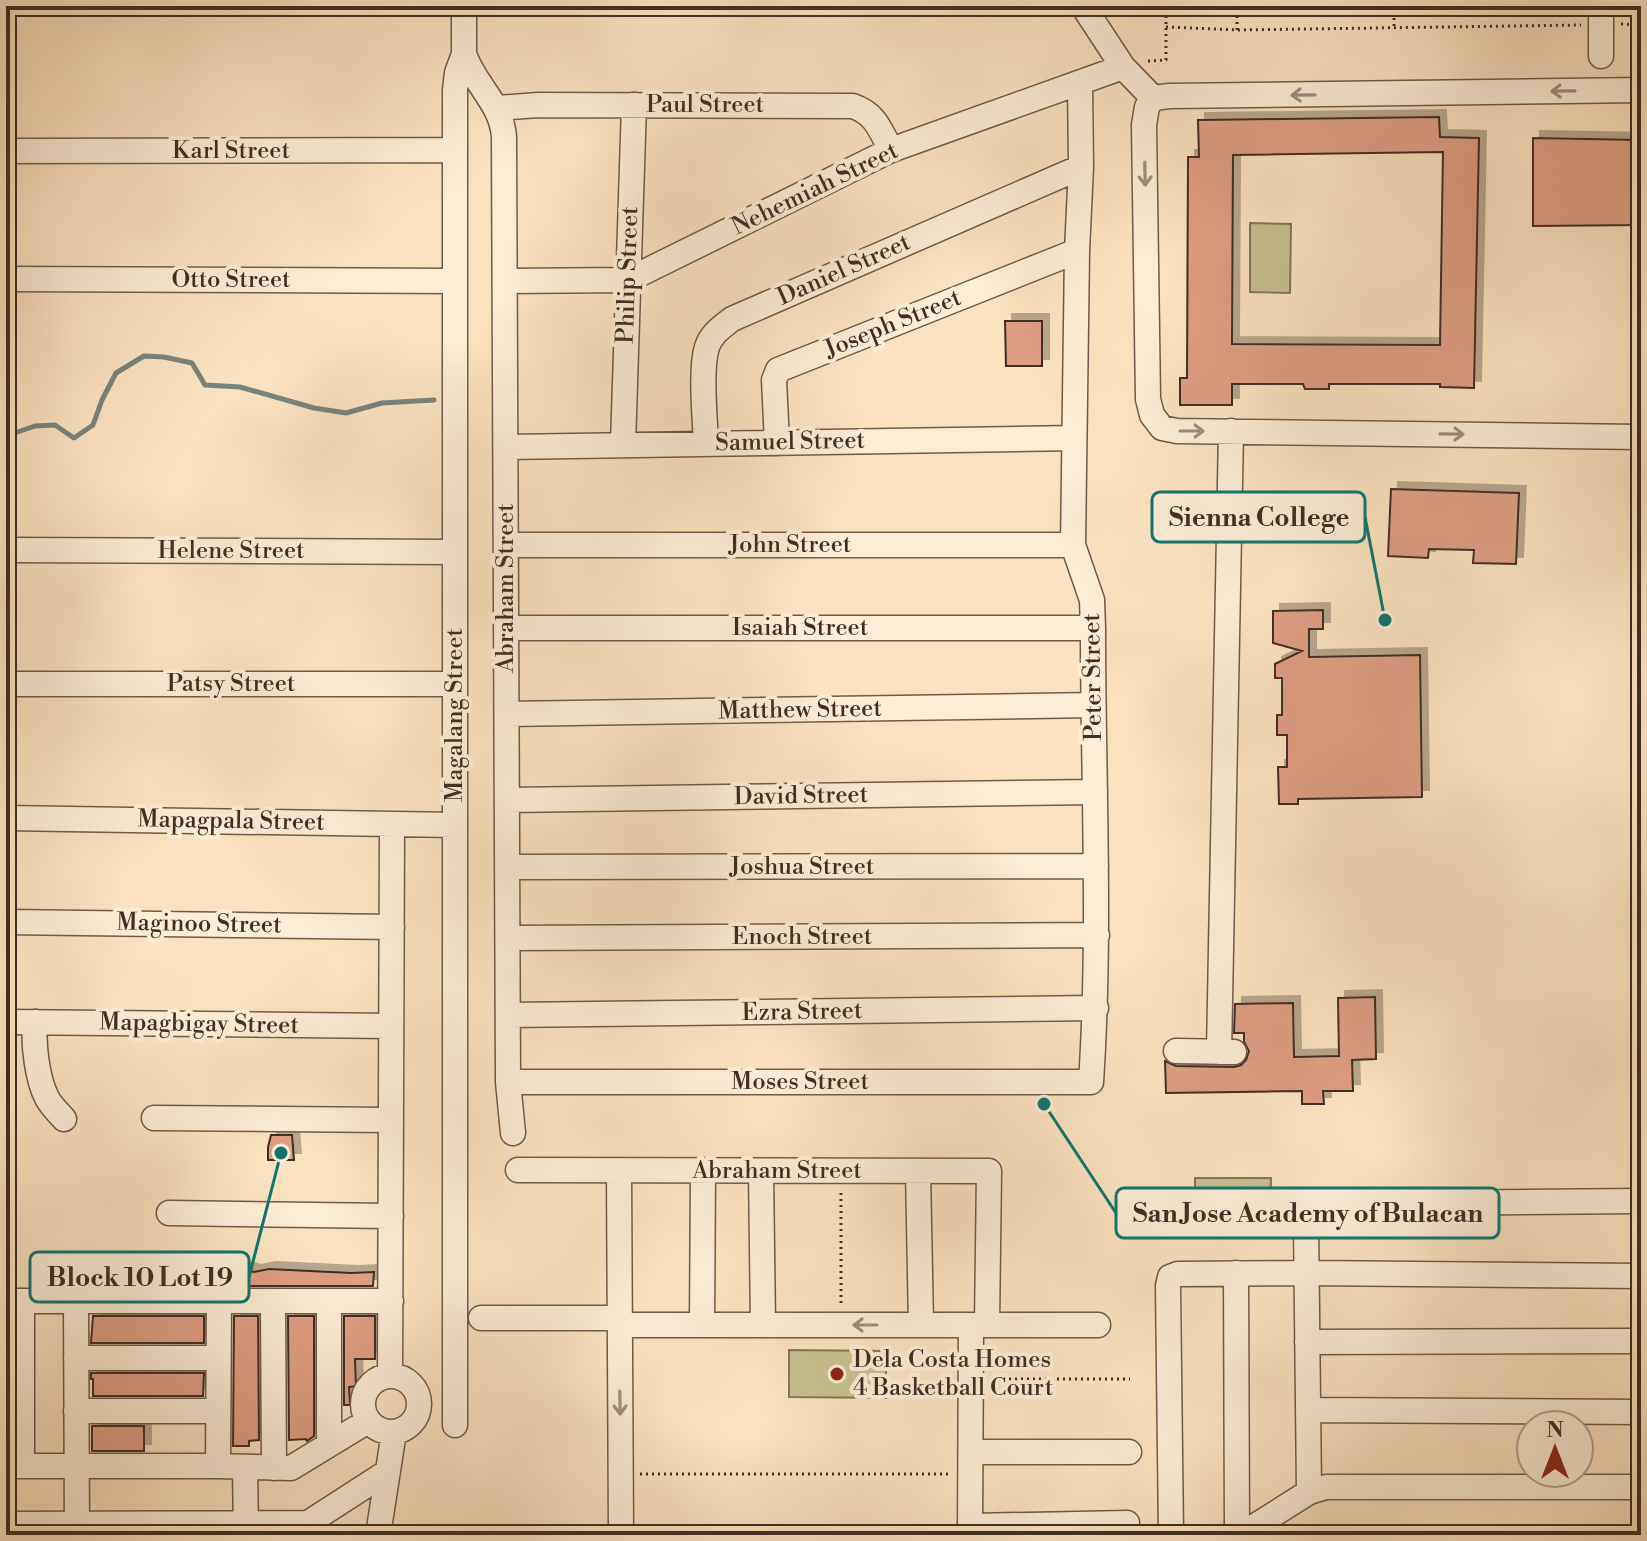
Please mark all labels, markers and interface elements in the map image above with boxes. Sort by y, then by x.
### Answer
one-way arrow [1550,83,1577,99]
one-way arrow [1290,87,1317,102]
street label: Paul Street [646,90,765,120]
street label: Nehemiah Street [727,135,904,242]
street label: Karl Street [172,136,290,166]
one-way arrow [1137,160,1153,187]
street label: Philip Street [611,205,645,344]
street label: Daniel Street [773,227,916,313]
street label: Otto Street [171,265,291,295]
street label: Joseph Street [819,283,966,365]
one-way arrow [1178,423,1205,439]
street label: Samuel Street [715,426,866,458]
one-way arrow [1438,427,1465,442]
callout: Sienna College [1152,492,1365,542]
text: Sienna College [1169,502,1349,534]
street label: Abraham Street [491,503,521,674]
street label: John Street [728,530,852,560]
street label: Helene Street [157,536,305,566]
street label: Peter Street [1077,612,1109,741]
street label: Isaiah Street [732,613,869,643]
street label: Magalang Street [440,627,470,802]
street label: Patsy Street [167,669,296,699]
street label: Matthew Street [718,694,883,726]
street label: David Street [734,780,869,812]
street label: Mapagpala Street [137,804,325,838]
street label: Joshua Street [729,852,875,882]
street label: Maginoo Street [116,908,282,940]
street label: Enoch Street [732,922,873,952]
street label: Ezra Street [741,996,863,1028]
street label: Mapagbigay Street [99,1007,300,1041]
street label: Moses Street [731,1067,869,1097]
street label: Abraham Street [691,1156,862,1186]
callout: San Jose Academy of Bulacan [1116,1188,1499,1238]
text: San Jose Academy of Bulacan [1133,1198,1483,1230]
callout: Block 10 Lot 19 [30,1252,249,1302]
text: Block 10 Lot 19 [47,1262,233,1294]
one-way arrow [852,1317,879,1333]
place label: Dela Costa Homes 4 Basketball Court [853,1345,1054,1403]
marker: Dela Costa Homes 4 Basketball Court [828,1365,846,1383]
one-way arrow [612,1389,627,1416]
north arrow [1515,1409,1595,1489]
text: N [1546,1417,1564,1444]

